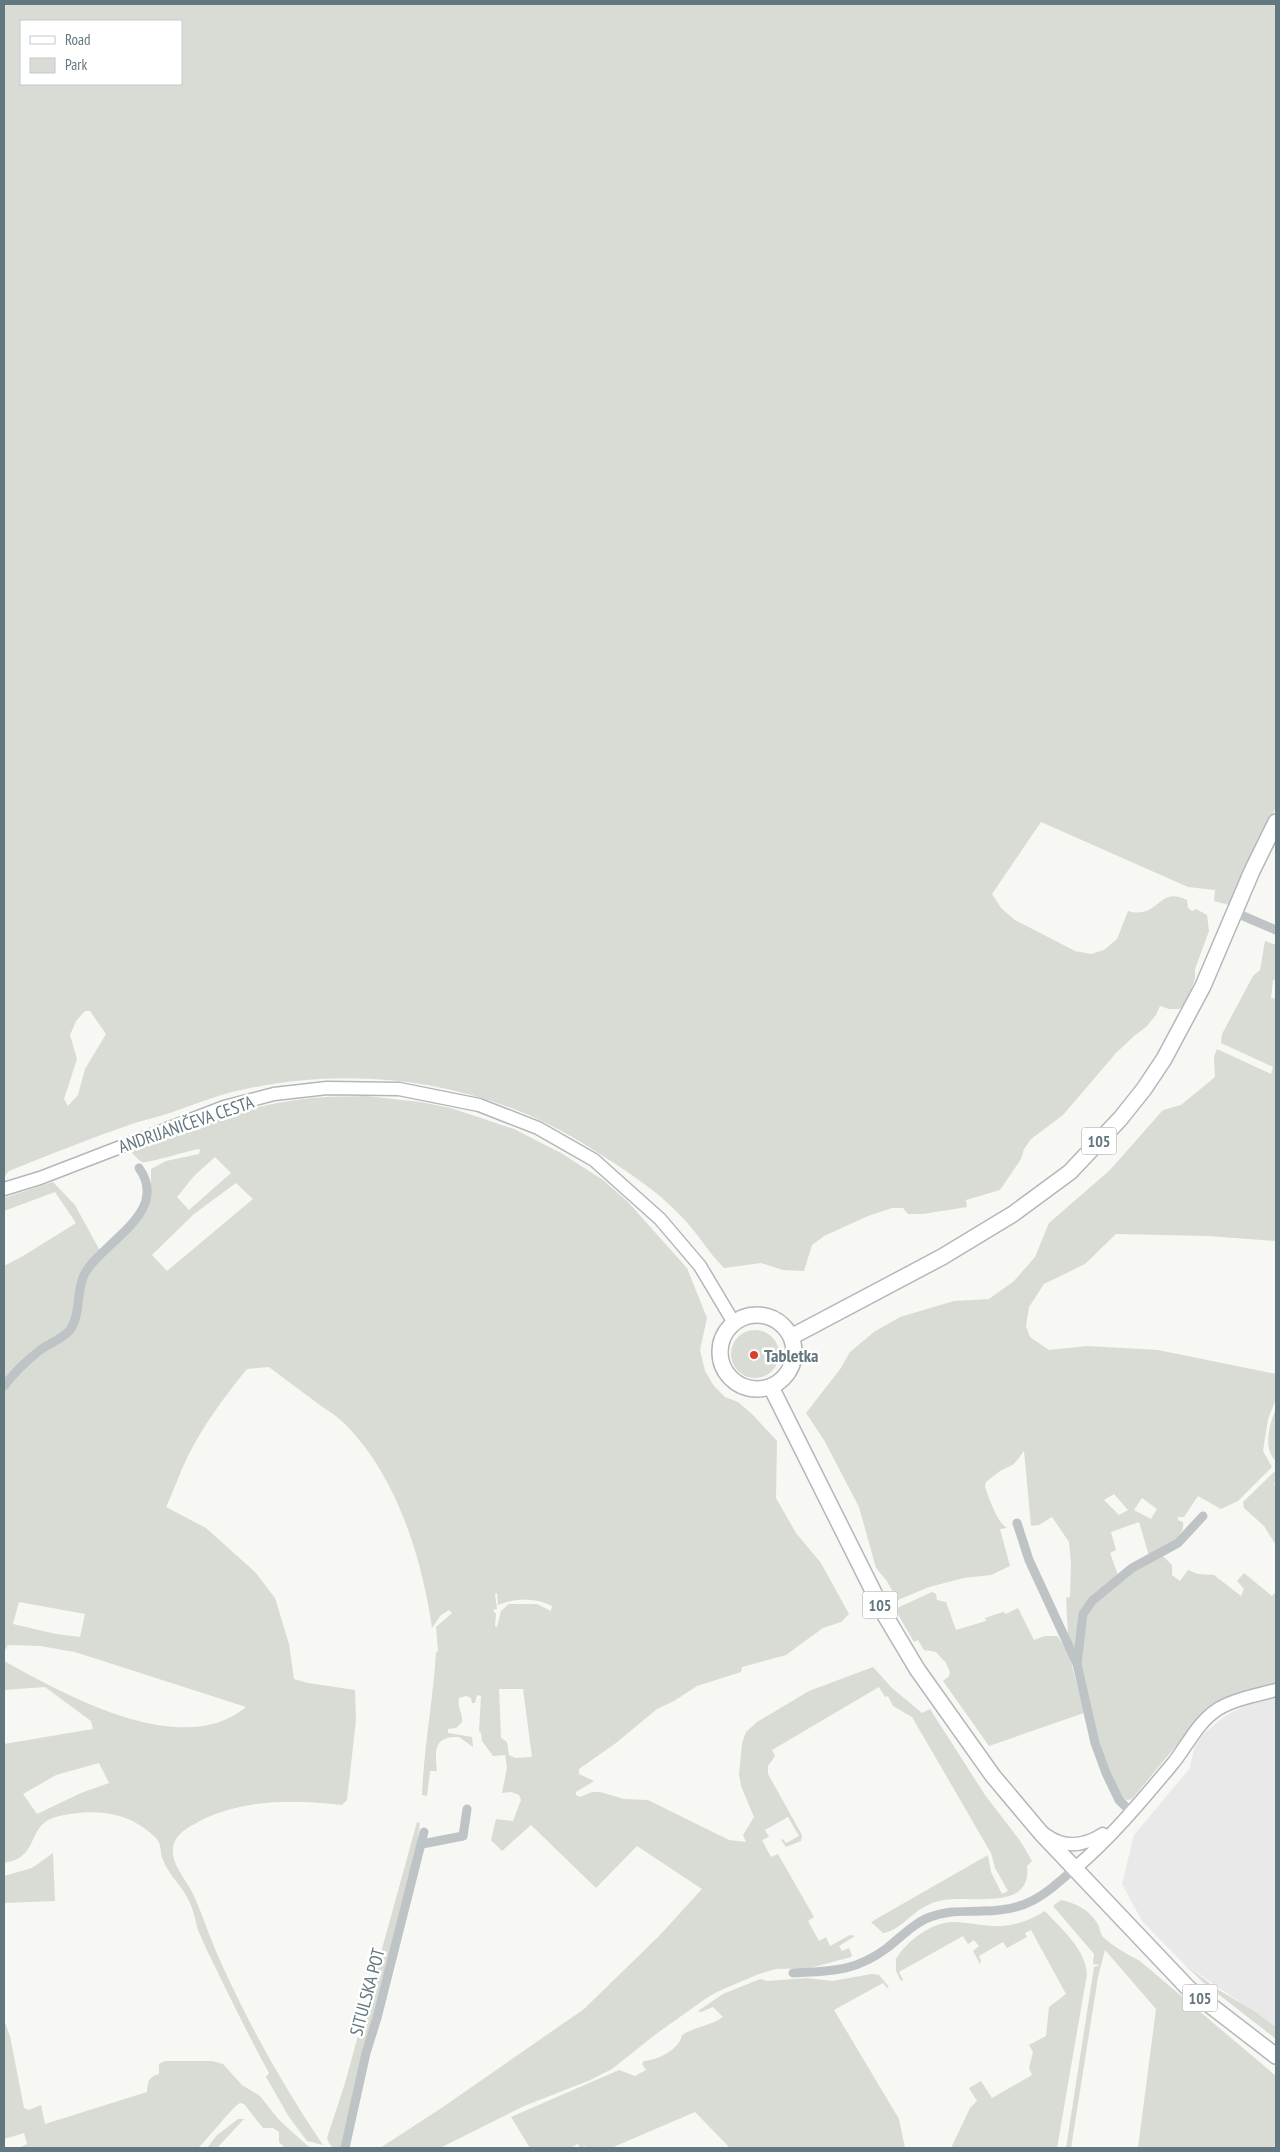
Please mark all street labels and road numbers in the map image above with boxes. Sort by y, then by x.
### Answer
street label: ANDRIJANIČEVA CESTA [115,1090,257,1158]
road number: 105 [1082,1128,1116,1154]
road number: 105 [862,1592,898,1618]
street label: SITULSKA POT [344,1946,390,2038]
road number: 105 [1182,1985,1218,2012]

